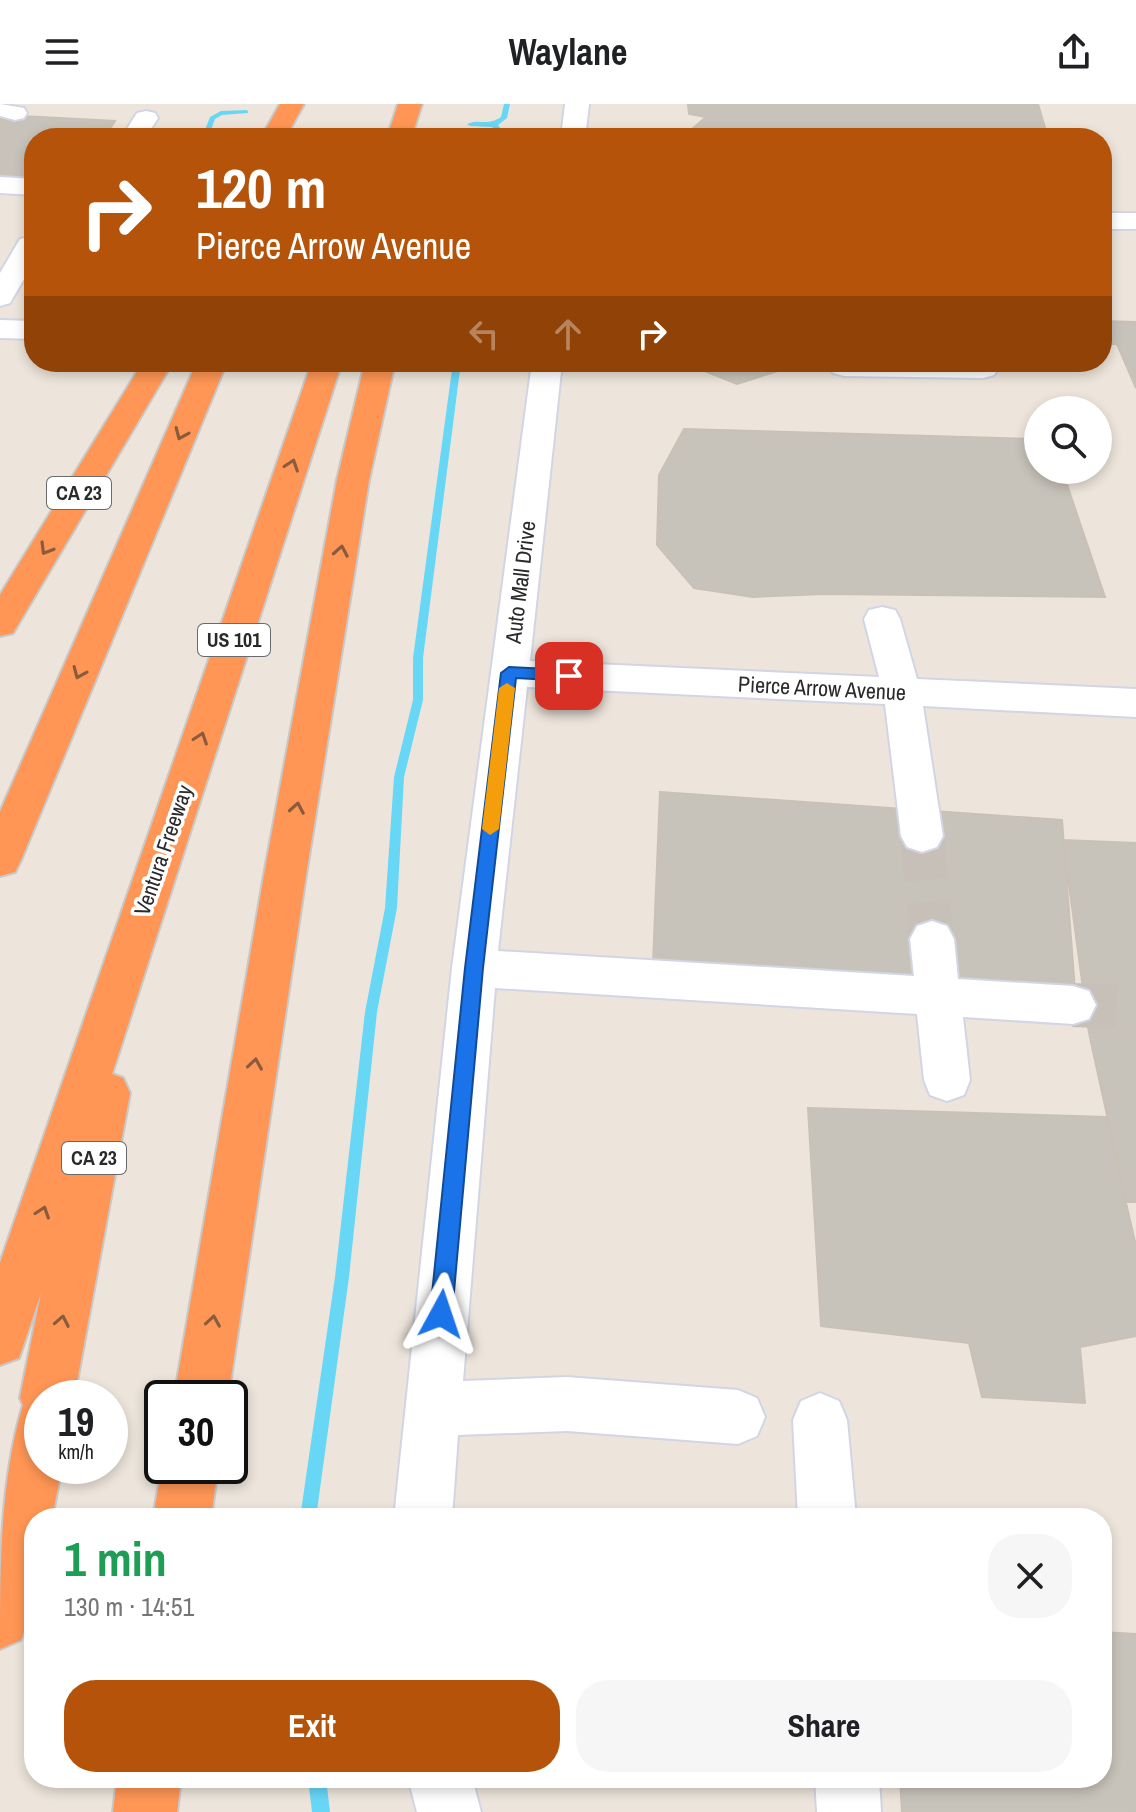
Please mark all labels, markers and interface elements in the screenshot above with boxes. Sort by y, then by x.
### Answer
text: Waylane [509,28,627,76]
icon: menu [40,30,84,74]
icon: share [1052,30,1096,74]
text: 120 m [196,150,326,225]
icon: right [64,160,168,264]
text: Pierce Arrow Avenue [196,222,471,270]
icon: left [462,312,506,356]
icon: ahead [546,312,590,356]
icon: right [630,312,674,356]
map controls [1024,396,1112,484]
button: search [1024,396,1112,484]
one-way arrow [175,426,191,440]
one-way arrow [283,459,299,473]
road number: CA 23 [47,477,111,509]
street label: Auto Mall Drive [497,519,542,646]
one-way arrow [40,540,55,555]
one-way arrow [331,545,348,558]
road number: US 101 [198,624,270,656]
pin [535,642,603,710]
icon: arrive [547,654,591,698]
one-way arrow [73,665,89,679]
street label: Pierce Arrow Avenue [737,669,907,707]
one-way arrow [192,732,208,745]
street label: Ventura Freeway [127,781,199,919]
one-way arrow [287,801,304,814]
one-way arrow [245,1057,262,1071]
road number: CA 23 [62,1142,126,1174]
one-way arrow [33,1205,49,1219]
position arrow [399,1272,483,1356]
one-way arrow [204,1314,221,1328]
one-way arrow [53,1315,70,1329]
speed limit sign: 30 [144,1380,248,1484]
text: 19 [58,1395,94,1448]
text: km/h [58,1438,94,1465]
text: 1 min [64,1526,167,1591]
button: close [988,1534,1072,1618]
text: 130 m · 14:51 [64,1589,194,1624]
button: Exit [64,1680,560,1772]
button: Share [576,1680,1072,1772]

